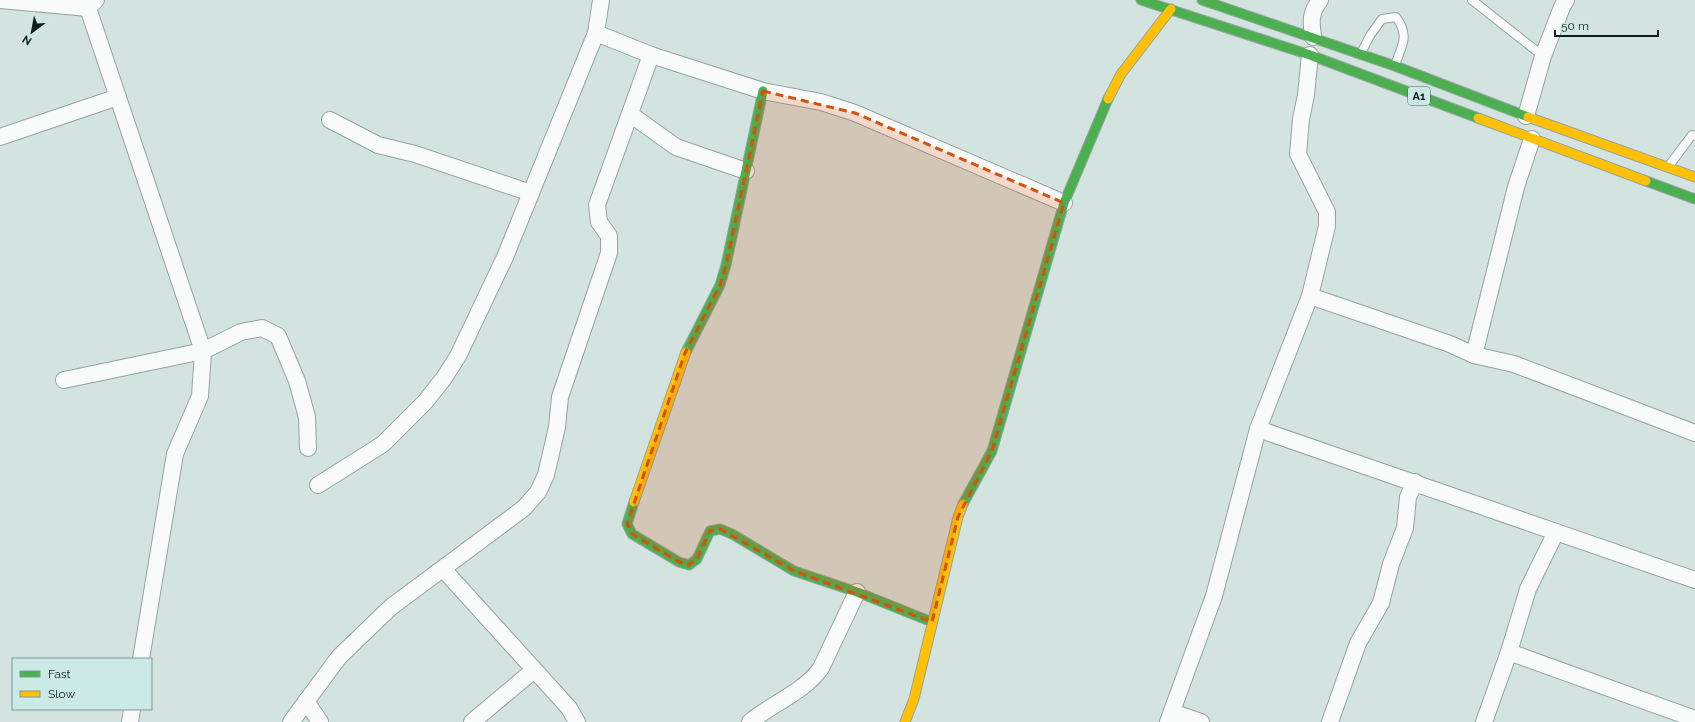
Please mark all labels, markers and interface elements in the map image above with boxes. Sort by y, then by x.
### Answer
north arrow [12,12,52,52]
scale bar [1555,12,1658,38]
text: 50 m [1561,19,1589,33]
text: N [20,32,34,48]
road number: A1 [1408,87,1430,105]
legend [12,658,152,710]
text: Fast [48,667,71,681]
text: Slow [48,687,75,701]

